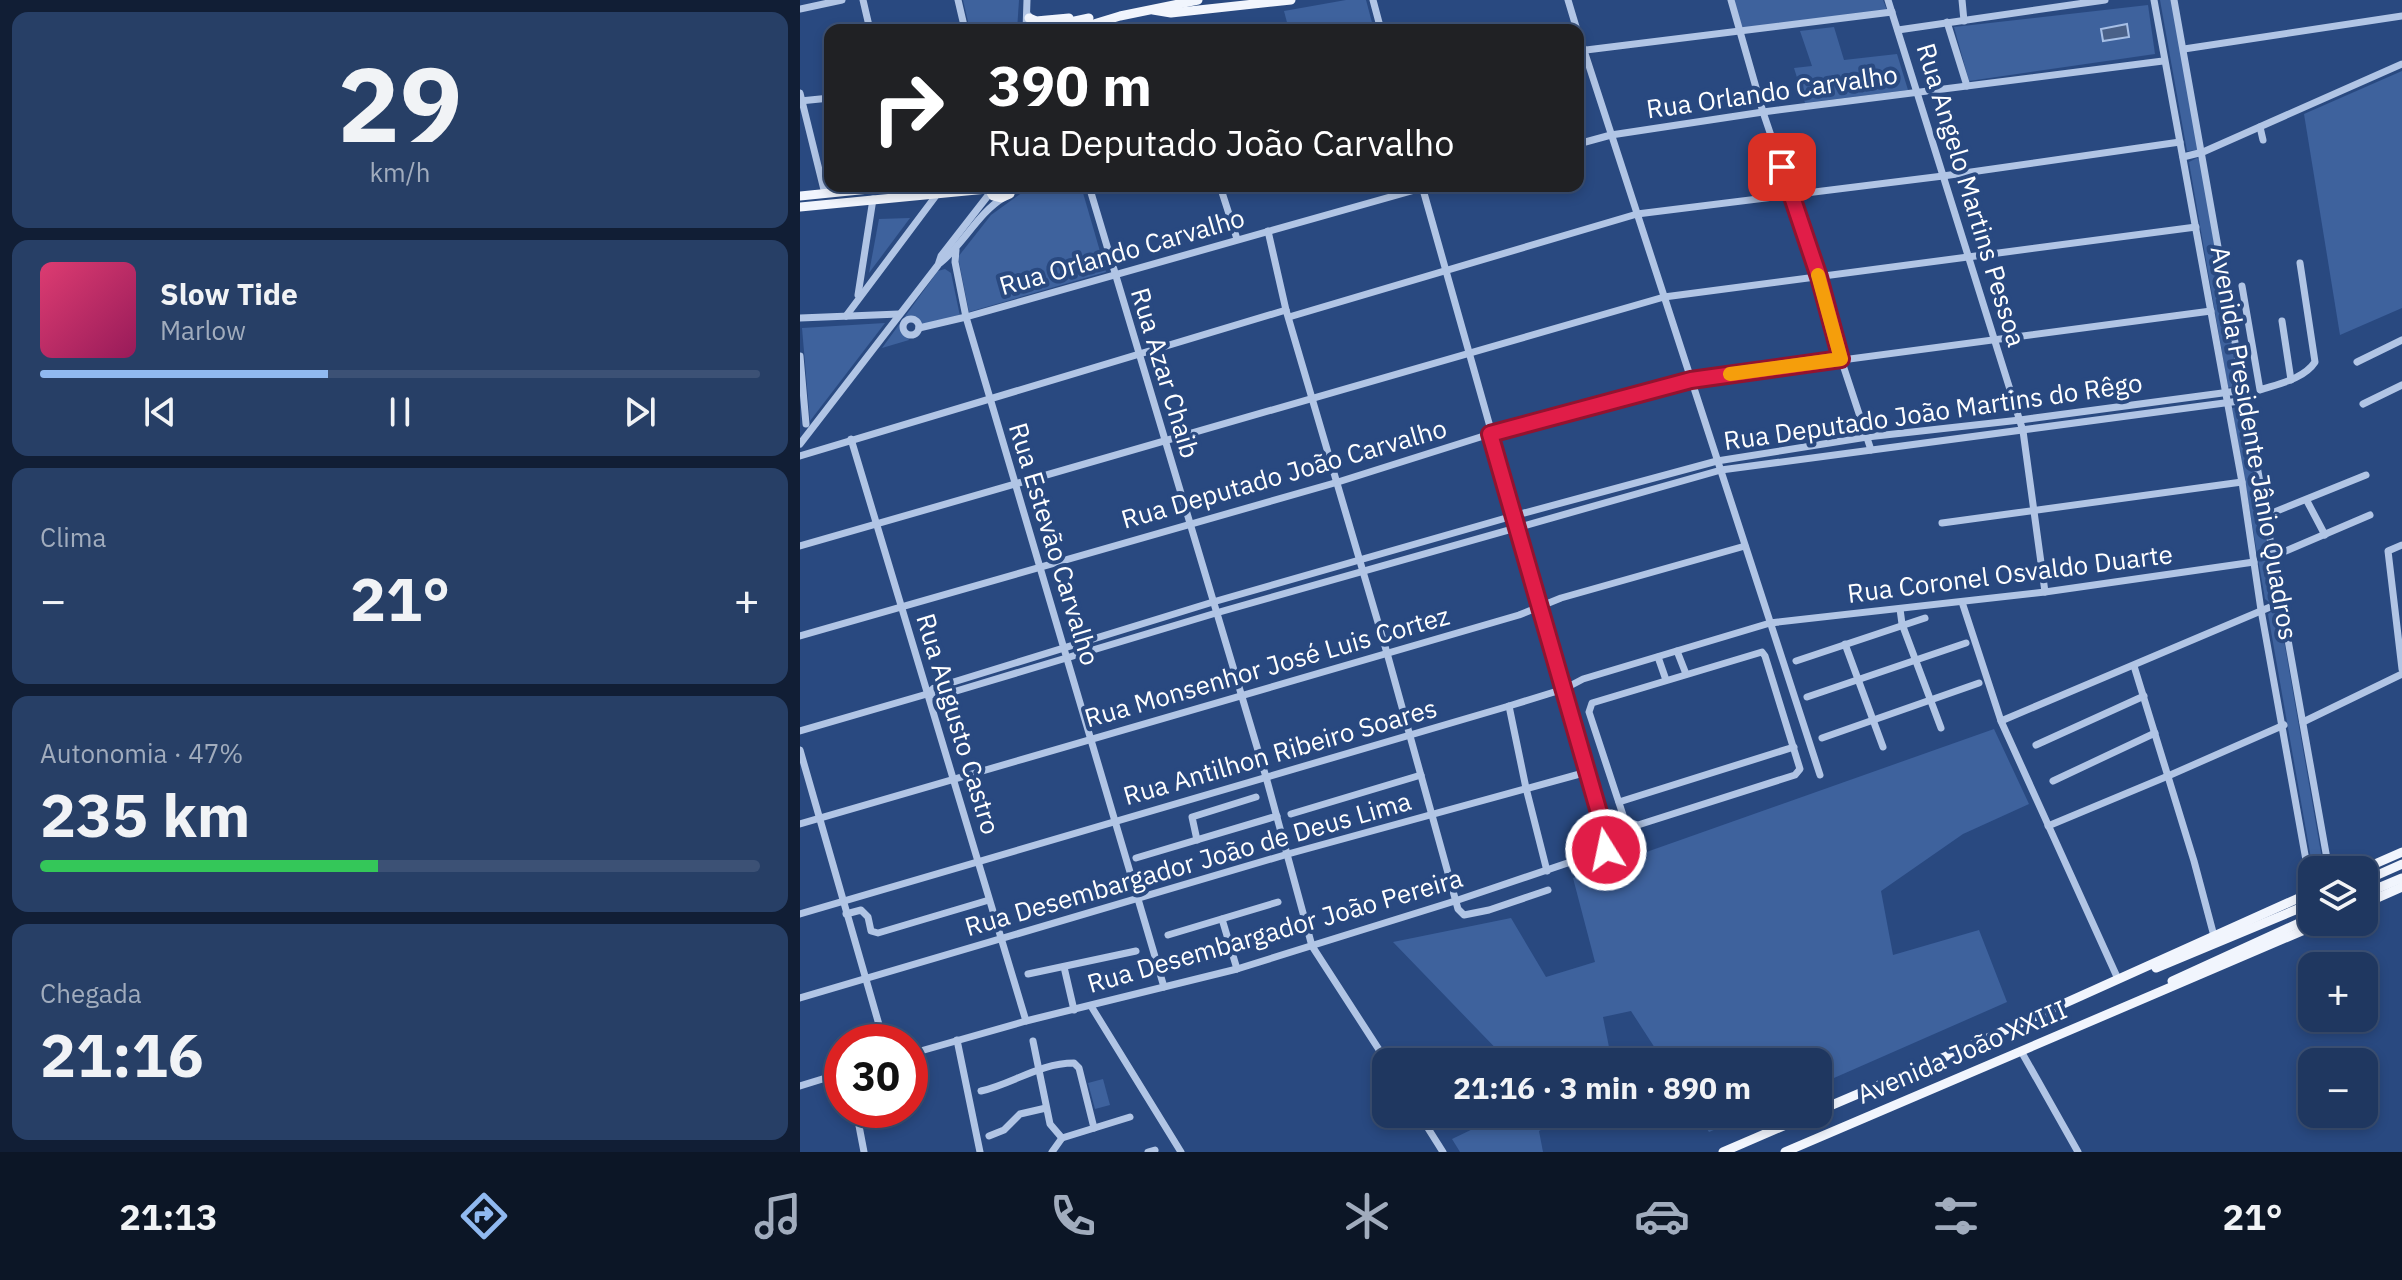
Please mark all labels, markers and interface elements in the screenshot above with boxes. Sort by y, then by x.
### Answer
text: 29 [338,35,462,171]
street label: Rua Angelo Martins Pessoa [1910,39,2034,351]
text: 390 m [988,49,1152,121]
icon: right [856,56,960,160]
street label: Rua Orlando Carvalho [1644,57,1900,125]
text: Rua Deputado João Carvalho [988,119,1454,166]
pin [1748,133,1816,201]
icon: arrive [1760,145,1804,189]
text: km/h [369,155,431,189]
street label: Rua Orlando Carvalho [995,200,1248,302]
street label: Avenida Presidente Jânio Quadros [2204,243,2306,642]
text: Slow Tide [160,274,298,313]
street label: Rua Azar Chaib [1124,283,1208,462]
text: Marlow [160,313,246,347]
street label: Rua Deputado João Martins do Rêgo [1721,365,2144,457]
icon: previous [138,390,182,434]
icon: pause [378,390,422,434]
icon: next [618,390,662,434]
street label: Rua Deputado João Carvalho [1117,410,1450,536]
street label: Rua Estevão Carvalho [1002,418,1108,669]
text: Clima [40,520,106,554]
street label: Rua Coronel Osvaldo Duarte [1845,536,2174,610]
text: 21° [350,559,450,638]
text: − [40,571,66,628]
text: + [734,571,760,628]
street label: Rua Monsenhor José Luis Cortez [1080,598,1453,734]
street label: Rua Augusto Castro [909,609,1009,838]
street label: Rua Antilhon Ribeiro Soares [1119,690,1441,812]
text: Autonomia · 47% [40,736,243,770]
text: 235 km [40,775,250,854]
street label: Rua Desembargador João de Deus Lima [961,783,1415,943]
position arrow [1564,808,1648,892]
map controls [2298,856,2378,1128]
button: layers [2298,856,2378,936]
street label: Rua Desembargador João Pereira [1083,860,1466,1000]
button: + [2298,952,2378,1032]
text: Chegada [40,976,142,1010]
street label: Avenida João XXIII [1851,992,2072,1111]
text: 21:16 [40,1015,204,1094]
speed limit sign: 30 [824,1024,928,1128]
button: − [2298,1048,2378,1128]
text: 21:16 · 3 min · 890 m [1453,1068,1751,1107]
icon: directions [456,1188,512,1244]
icon: music [750,1188,806,1244]
icon: phone [1045,1188,1101,1244]
icon: climate [1339,1188,1395,1244]
icon: car [1634,1188,1690,1244]
icon: filters [1928,1188,1984,1244]
text: 21:13 [119,1193,218,1240]
text: 21° [2223,1193,2283,1240]

